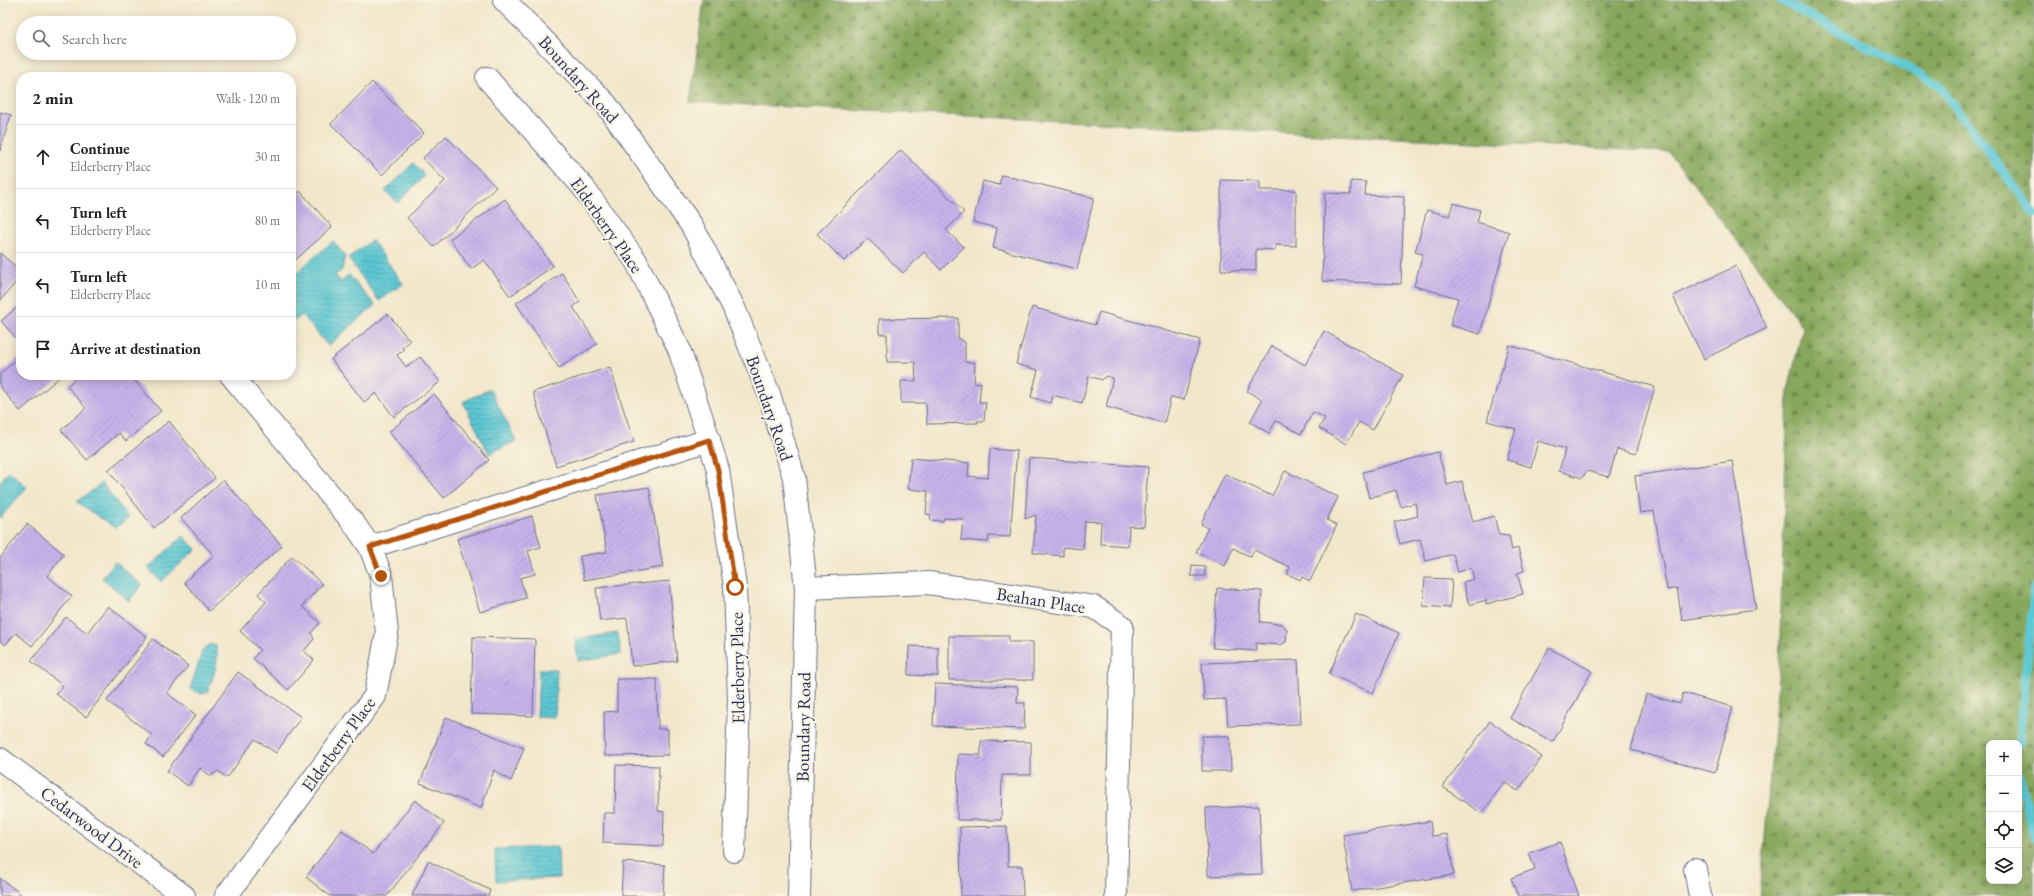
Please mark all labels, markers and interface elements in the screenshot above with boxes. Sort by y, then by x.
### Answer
search box [16,16,296,60]
icon: search [30,27,52,49]
text: Search here [62,29,127,48]
street label: Boundary Road [534,30,625,128]
text: 2 min [32,87,73,109]
text: Walk · 120 m [216,90,280,107]
text: Continue [70,139,130,158]
icon: ahead [32,146,54,168]
text: 30 m [255,148,280,165]
text: Elderberry Place [70,158,151,175]
street label: Elderberry Place [566,173,648,277]
text: Turn left [70,203,127,222]
icon: left [32,210,54,232]
text: 80 m [255,212,280,229]
text: Elderberry Place [70,222,151,239]
text: Turn left [70,267,127,286]
icon: left [32,274,54,296]
text: 10 m [255,276,280,293]
text: Elderberry Place [70,286,151,303]
icon: arrive [32,338,54,360]
text: Arrive at destination [70,339,201,358]
street label: Boundary Road [741,352,799,465]
route end [372,567,390,585]
route start [726,578,744,596]
street label: Beahan Place [995,582,1087,618]
street label: Elderberry Place [725,612,749,724]
street label: Boundary Road [791,671,815,782]
street label: Elderberry Place [296,692,380,796]
map controls [1986,740,2022,884]
button: + [1986,740,2022,776]
button: − [1986,776,2022,812]
street label: Cedarwood Drive [36,781,148,873]
button: locate [1986,812,2022,848]
button: layers [1986,848,2022,884]

